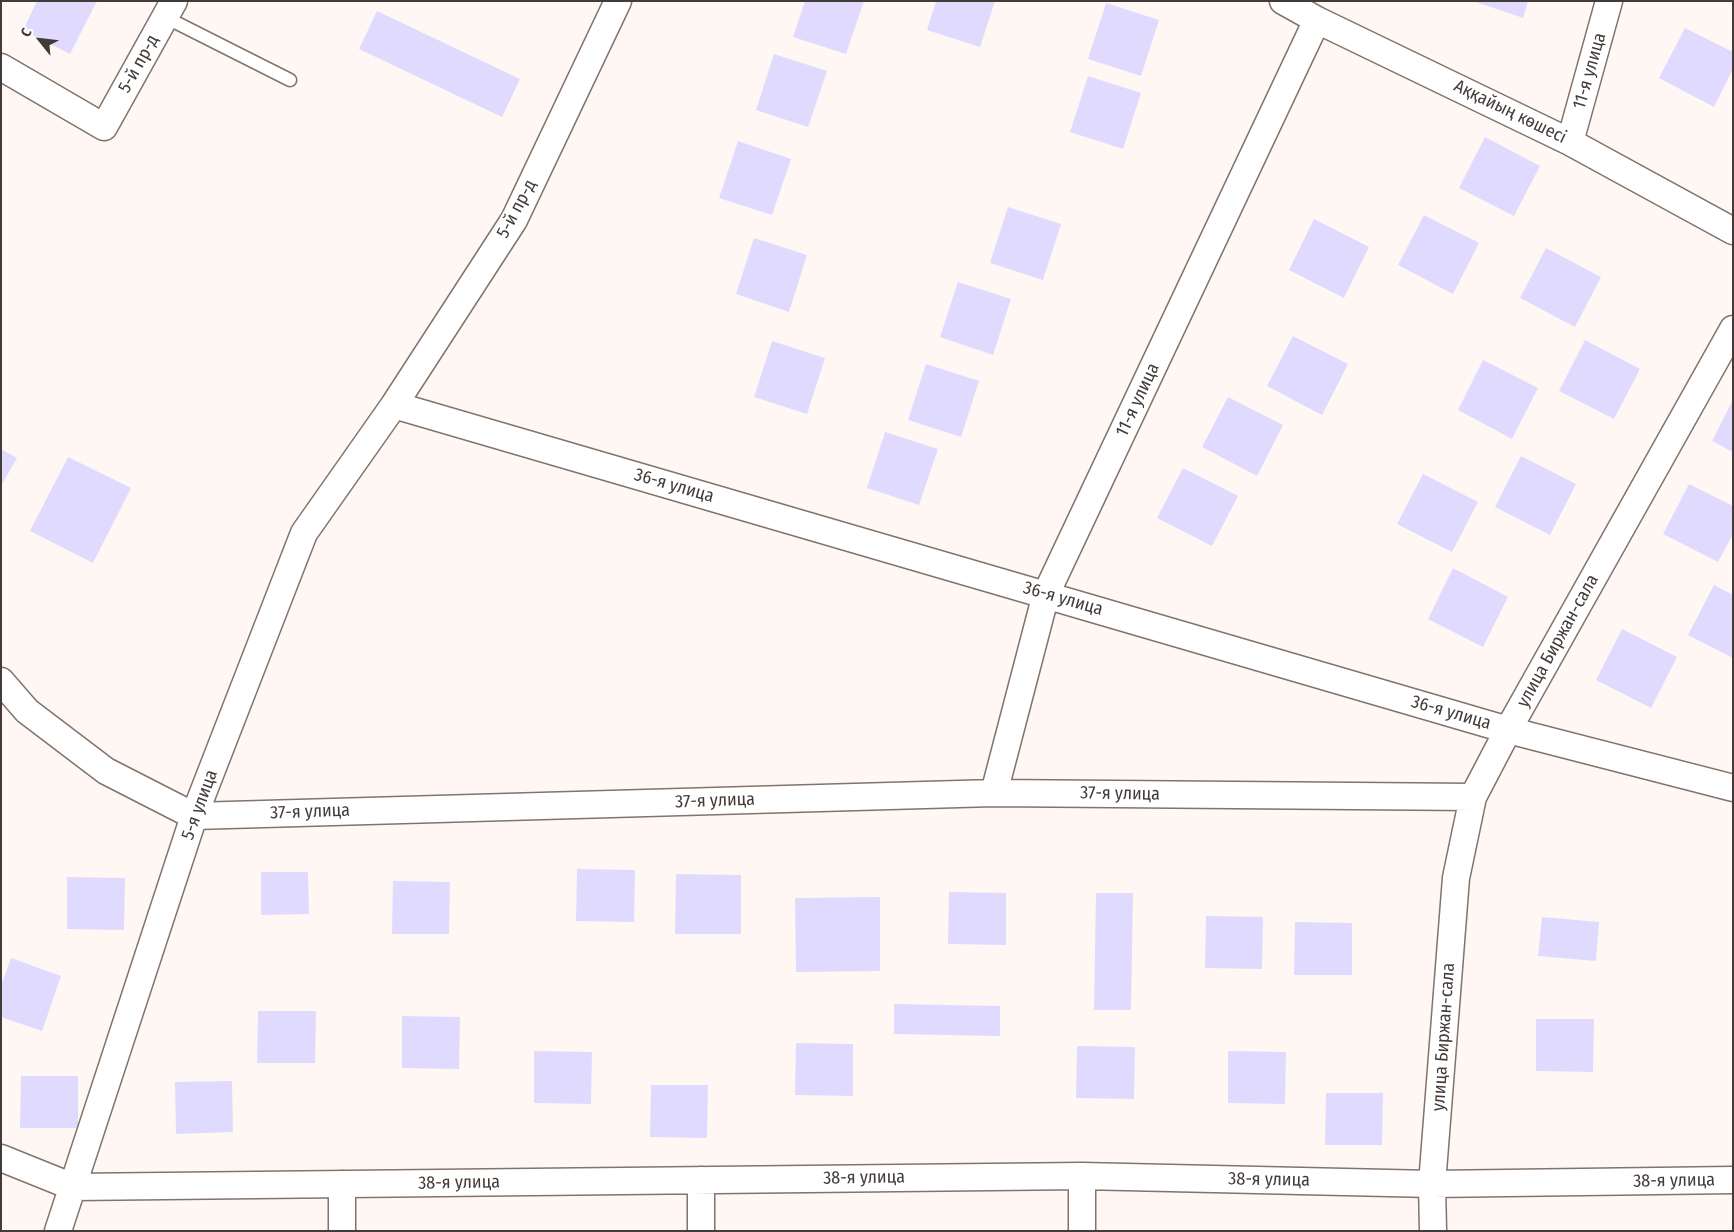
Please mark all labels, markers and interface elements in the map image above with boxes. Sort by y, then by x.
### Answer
north arrow [15,15,65,65]
text: С [17,25,36,40]
street label: 11-я улица [1569,30,1611,112]
street label: 5-й пр-д [114,31,164,97]
street label: Аққайың көшесі [1450,75,1570,149]
street label: 5-й пр-д [493,176,541,242]
street label: 11-я улица [1112,360,1164,440]
street label: 36-я улица [632,464,716,508]
street label: улица Биржан-сала [1513,571,1603,711]
street label: 36-я улица [1021,577,1105,621]
street label: 36-я улица [1409,691,1493,735]
street label: 5-я улица [177,767,223,843]
street label: 37-я улица [1080,783,1160,805]
street label: 37-я улица [675,789,755,813]
street label: 37-я улица [270,800,350,824]
street label: улица Биржан-сала [1428,962,1460,1112]
street label: 38-я улица [823,1166,905,1190]
street label: 38-я улица [1228,1168,1310,1192]
street label: 38-я улица [1633,1169,1715,1193]
street label: 38-я улица [418,1171,500,1195]

